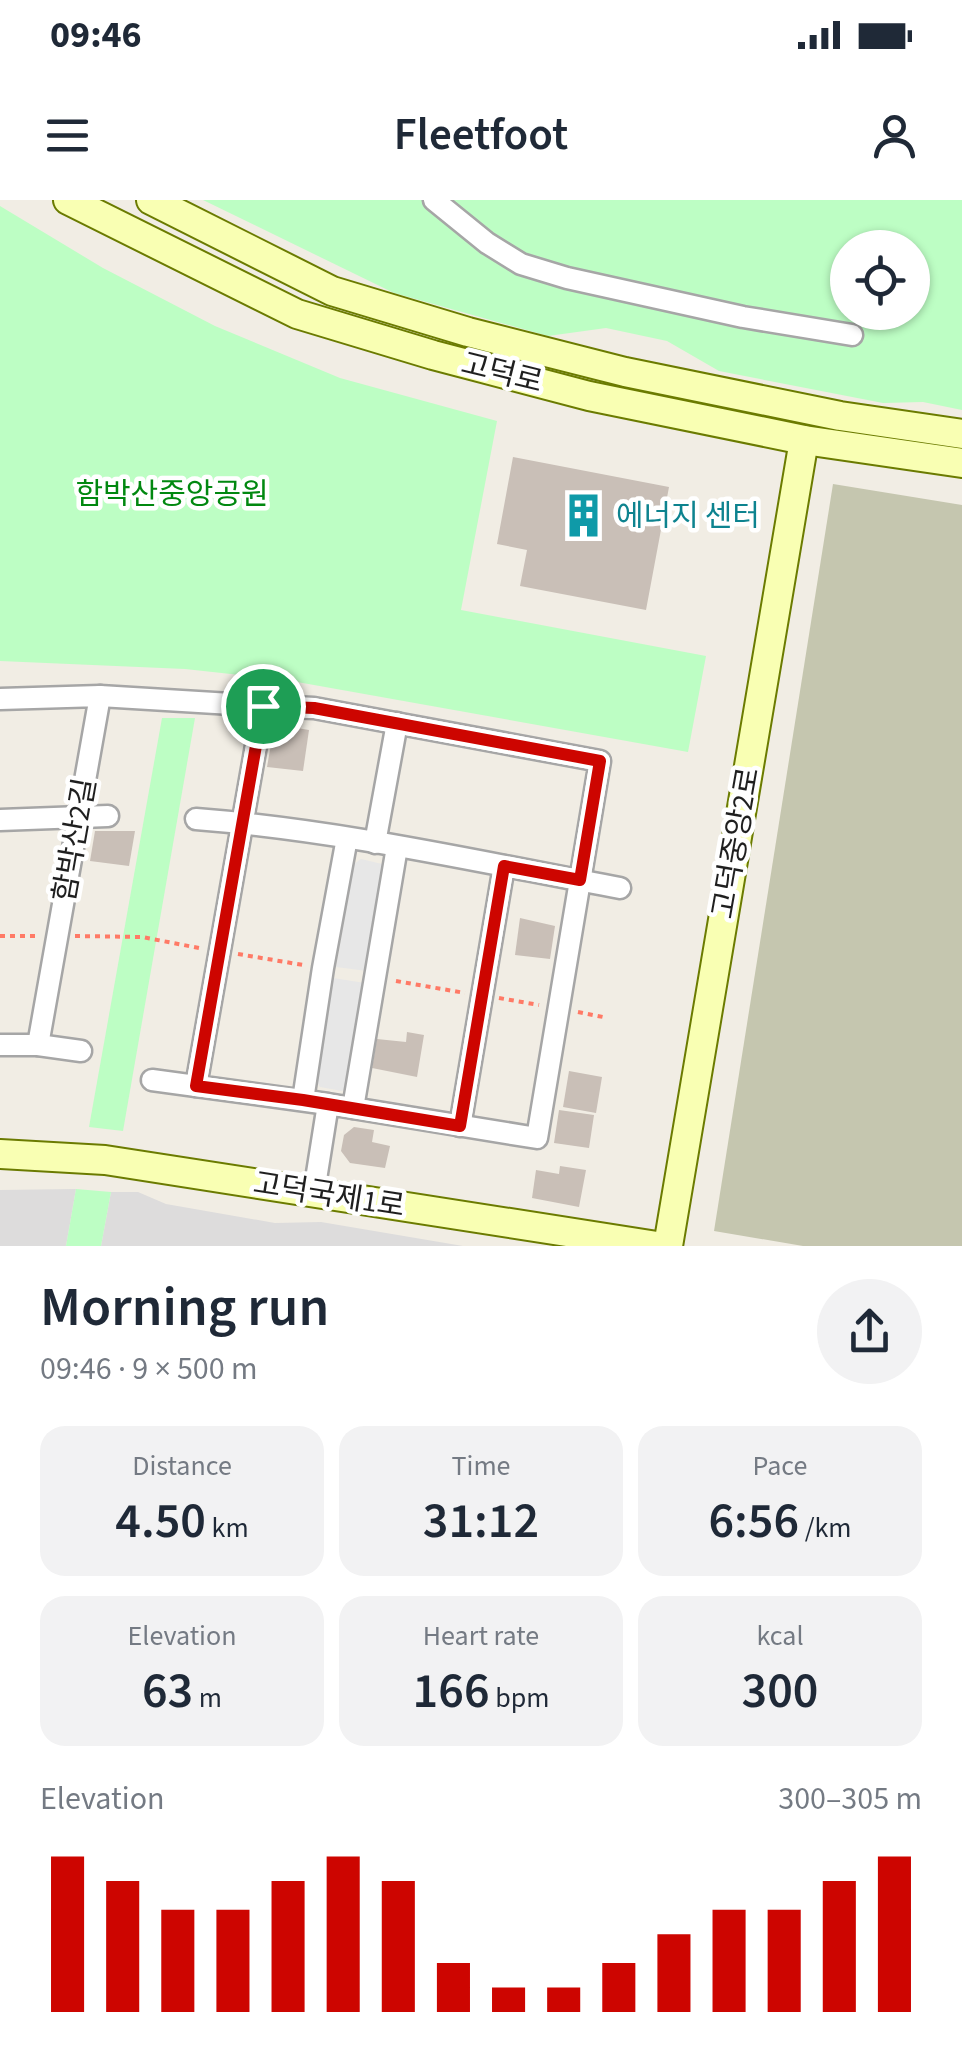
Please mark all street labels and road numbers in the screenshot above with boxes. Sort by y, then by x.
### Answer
street label: 고덕로 [457,342,547,404]
street label: 고덕중앙2로 [702,764,770,922]
street label: 함박산2길 [43,775,107,905]
street label: 고덕국제1로 [250,1162,408,1228]

